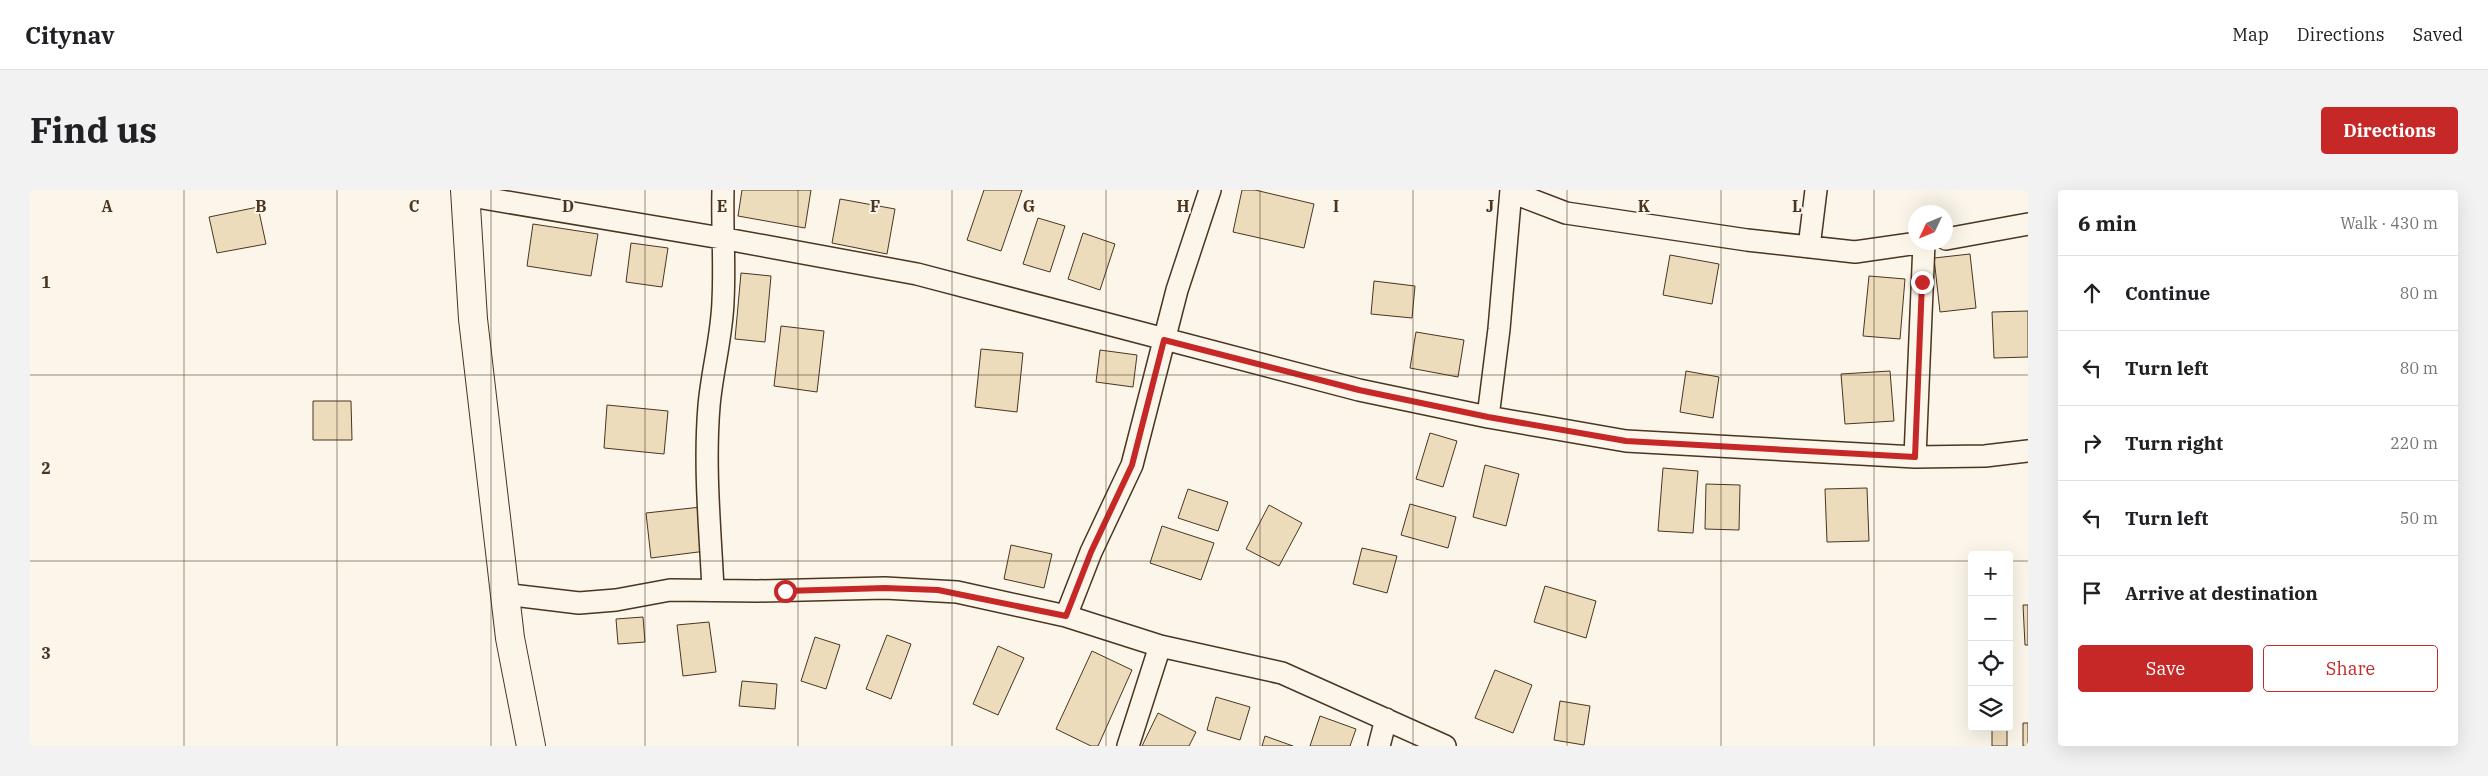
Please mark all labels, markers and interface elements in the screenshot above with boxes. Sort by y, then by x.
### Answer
text: Citynav [25,19,114,51]
text: Map [2232,23,2269,46]
text: Directions [2297,23,2385,46]
text: Saved [2413,23,2463,46]
text: Find us [30,107,157,153]
button: Directions [2321,107,2458,154]
text: A [101,196,113,216]
text: B [255,196,267,216]
text: C [409,196,419,216]
text: D [562,196,574,216]
text: E [717,196,727,216]
text: F [870,196,880,216]
text: G [1023,196,1035,216]
text: H [1177,196,1190,216]
text: I [1333,196,1339,216]
text: J [1486,196,1494,216]
text: K [1638,196,1651,216]
text: L [1792,196,1802,216]
north arrow [1908,205,1953,250]
text: 6 min [2078,209,2137,237]
text: Walk · 430 m [2340,213,2438,233]
route end [1911,271,1934,294]
text: 1 [41,272,51,292]
icon: ahead [2078,279,2106,307]
text: Continue [2125,281,2210,305]
text: 80 m [2400,283,2438,303]
icon: left [2078,354,2106,382]
text: Turn left [2125,356,2208,380]
text: 80 m [2400,358,2438,378]
icon: right [2078,429,2106,457]
text: Turn right [2125,431,2223,455]
text: 220 m [2390,433,2438,453]
text: 2 [41,458,51,478]
icon: left [2078,504,2106,532]
text: Turn left [2125,506,2208,530]
text: 50 m [2400,508,2438,528]
map controls [1968,551,2013,731]
button: + [1968,551,2013,596]
icon: arrive [2078,579,2106,607]
route start [774,580,797,603]
text: Arrive at destination [2125,581,2318,605]
button: − [1968,596,2013,641]
button: locate [1968,641,2013,686]
text: 3 [41,643,51,663]
button: Save [2078,645,2253,692]
button: Share [2263,645,2438,692]
button: layers [1968,686,2013,731]

